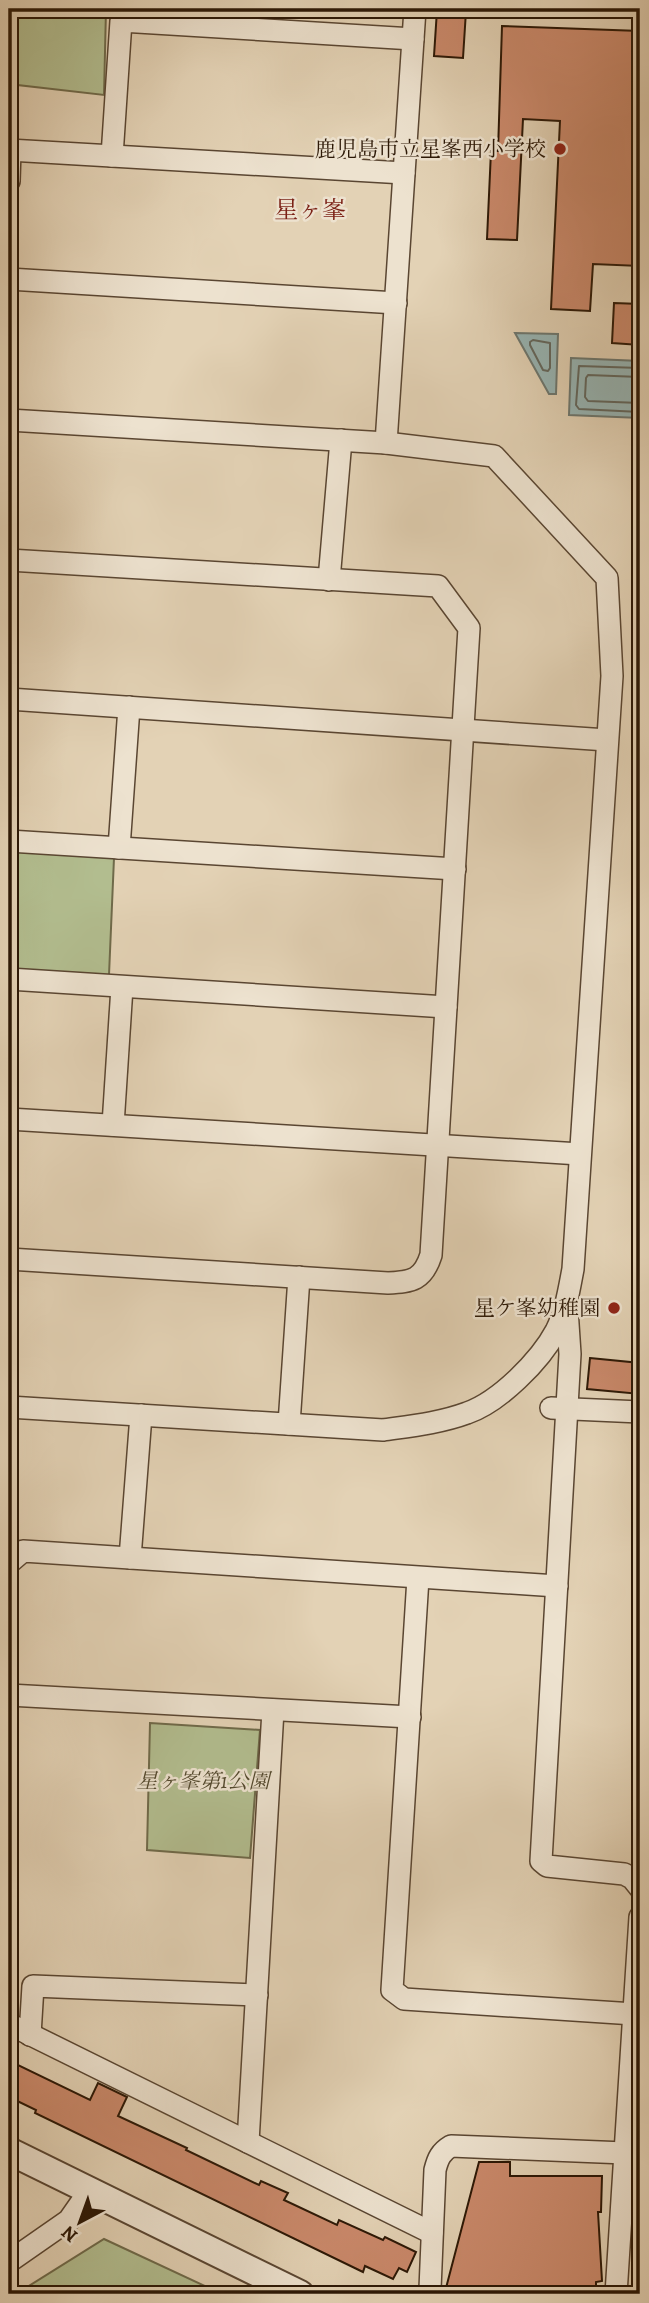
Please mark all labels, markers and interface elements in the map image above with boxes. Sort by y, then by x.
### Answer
place label: 鹿児島市立星峯西小学校 [315,135,546,163]
marker: 鹿児島市立星峯西小学校 [552,141,568,157]
district label: 星ヶ峯 [274,194,346,226]
place label: 星ケ峯幼稚園 [474,1294,600,1322]
marker: 星ケ峯幼稚園 [606,1300,622,1316]
park label: 星ヶ峯第1公園 [136,1767,273,1795]
north arrow [46,2188,116,2258]
text: N [56,2220,83,2248]

